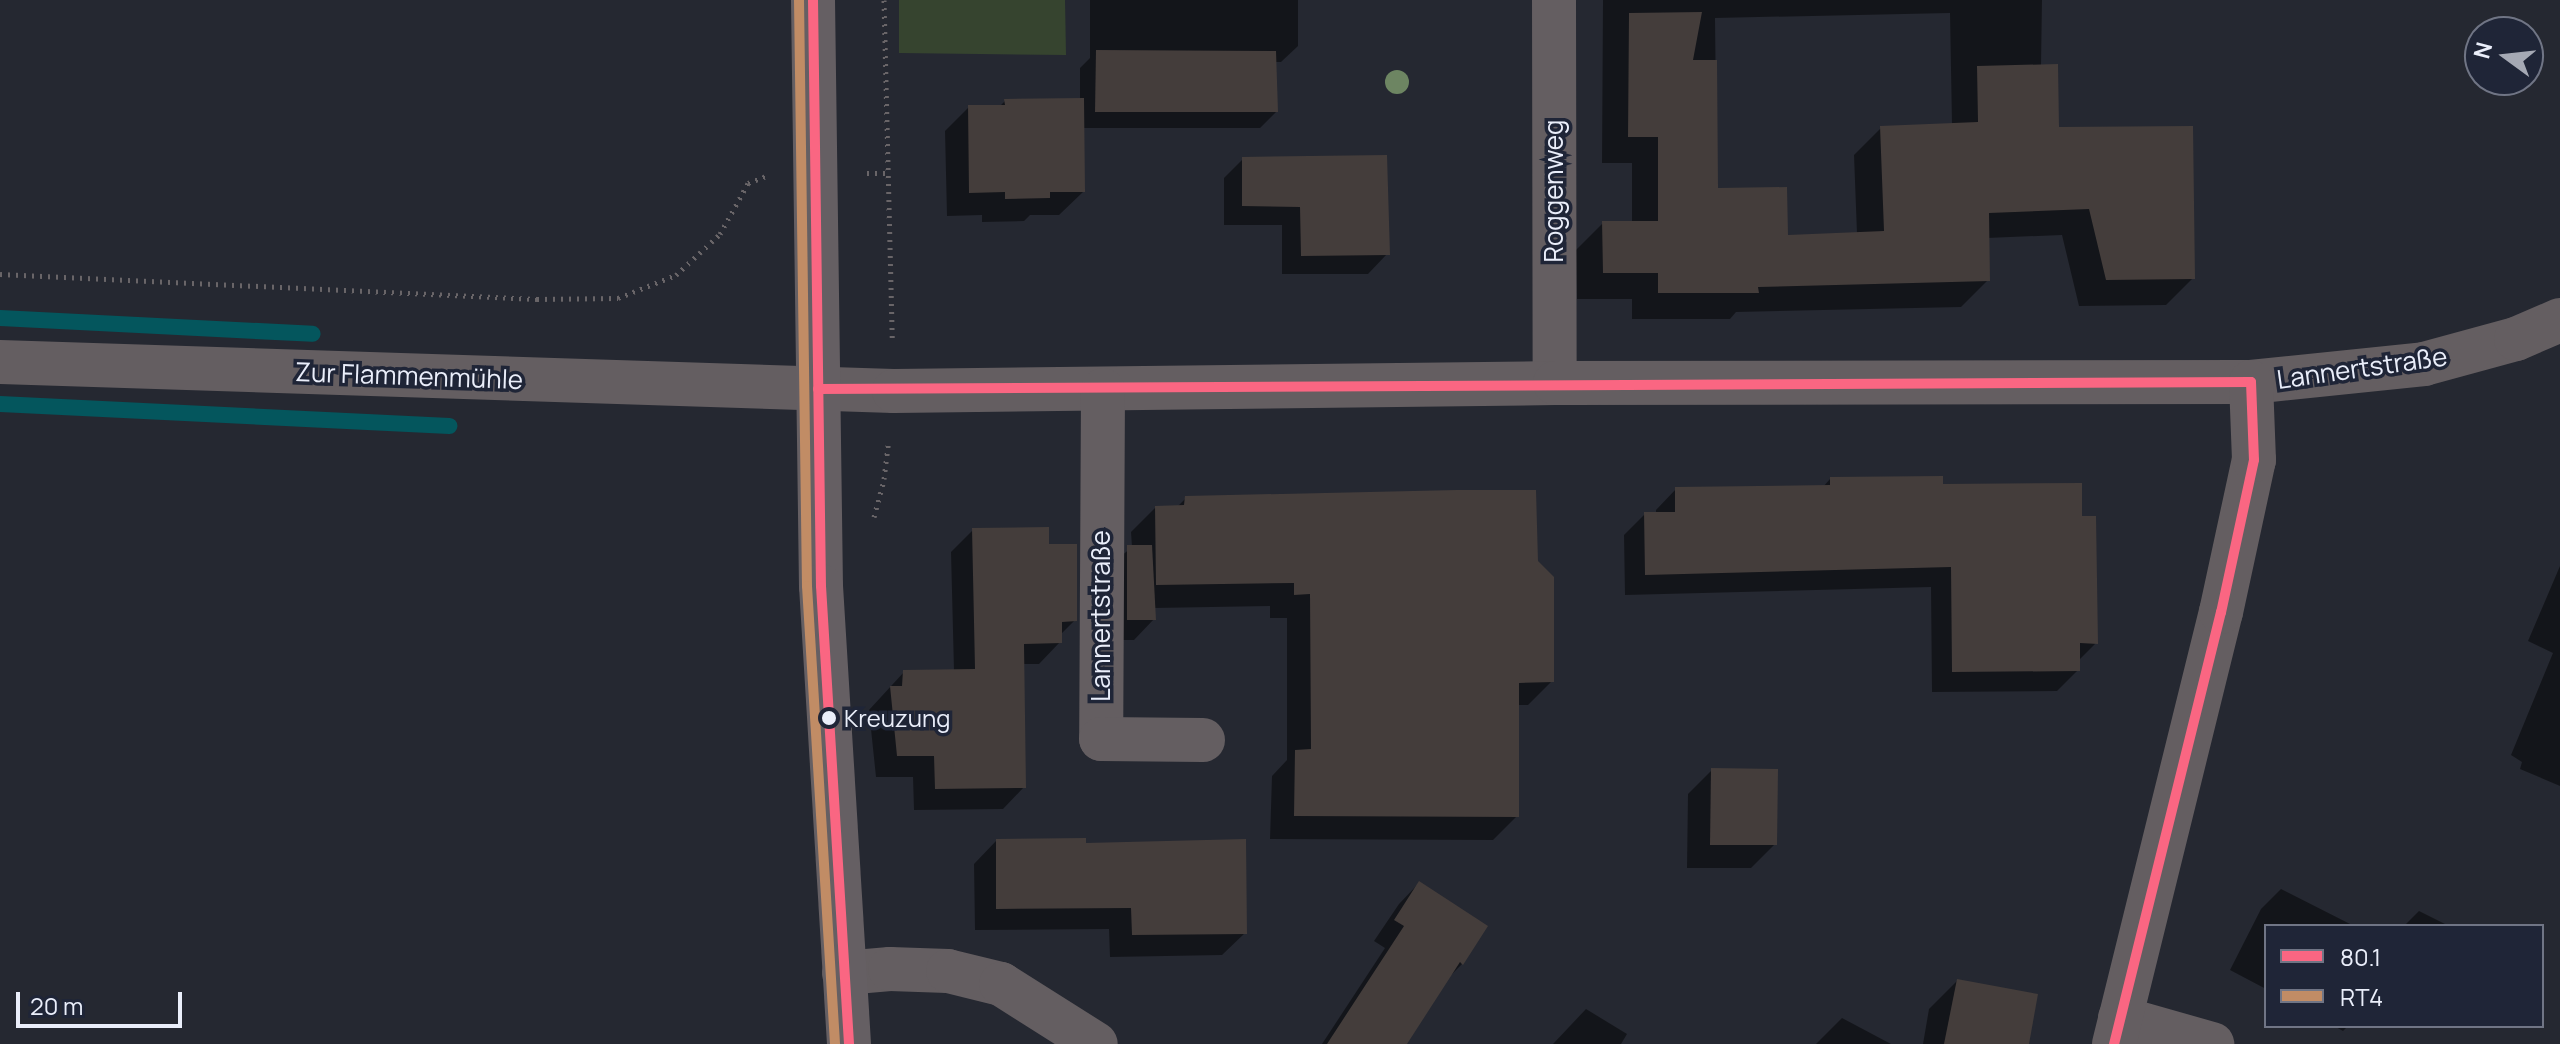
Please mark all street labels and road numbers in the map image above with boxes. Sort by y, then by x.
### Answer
street label: Roggenweg [1538,120,1570,262]
street label: Lannertstraße [2275,341,2449,395]
street label: Zur Flammenmühle [294,356,524,396]
street label: Lannertstraße [1085,530,1117,702]

